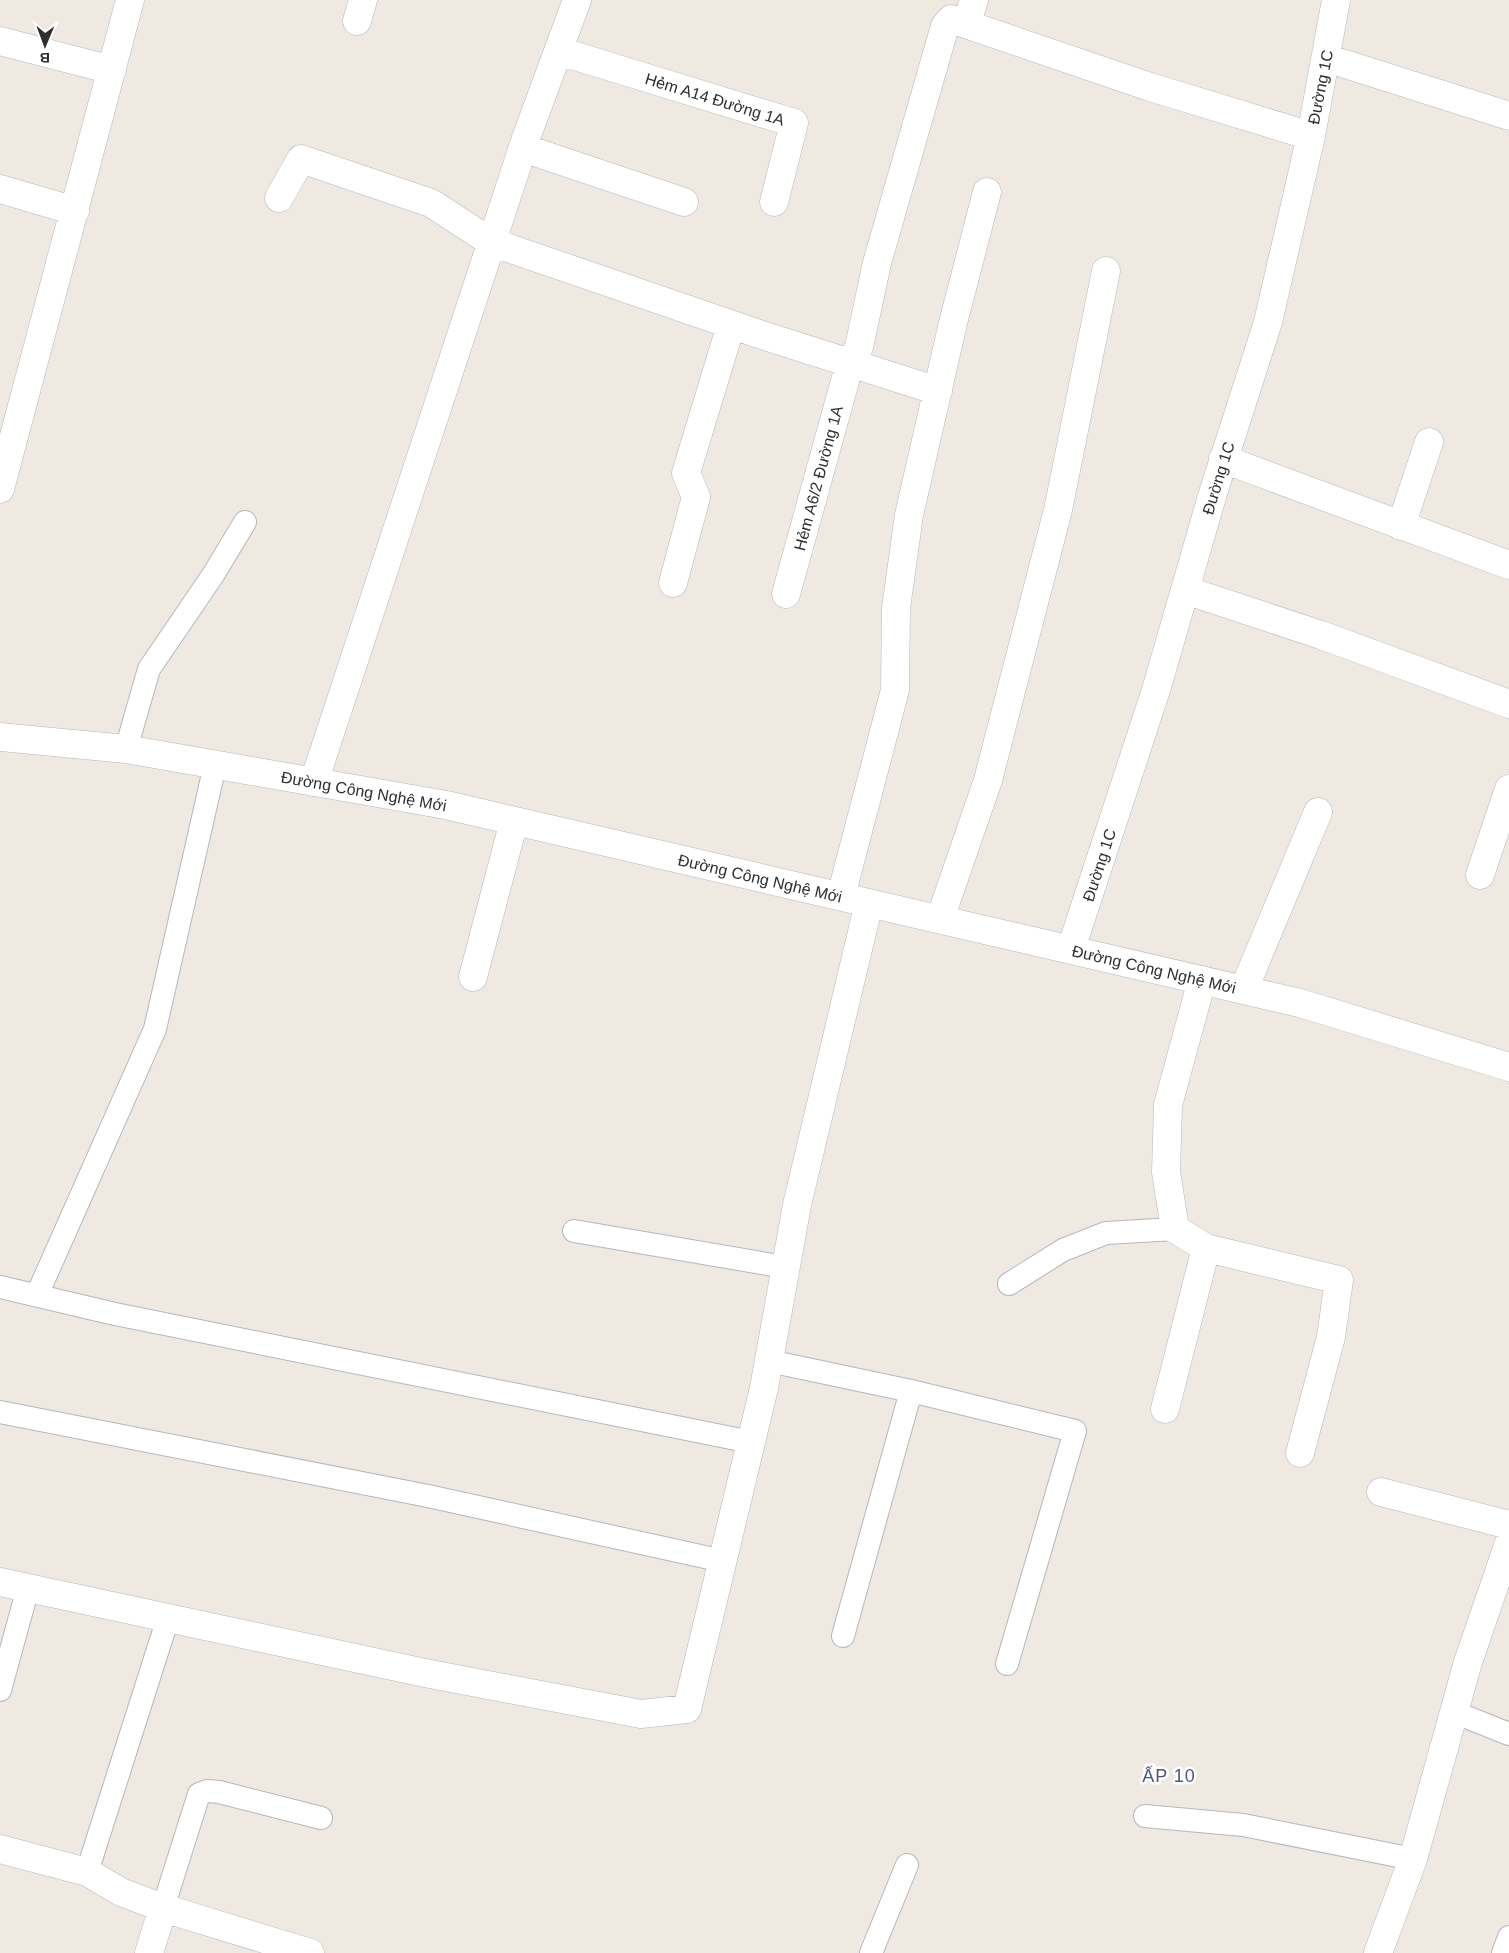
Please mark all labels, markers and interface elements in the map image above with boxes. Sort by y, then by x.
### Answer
north arrow [20,20,70,70]
street label: Đường 1C [1305,48,1336,126]
text: B [40,50,50,66]
street label: Hẻm A14 Đường 1A [643,70,787,129]
street label: Hẻm A6/2 Đường 1A [791,404,846,552]
street label: Đường 1C [1199,440,1238,517]
street label: Đường Công Nghệ Mới [280,769,448,814]
street label: Đường 1C [1080,827,1119,904]
street label: Đường Công Nghệ Mới [676,851,844,906]
street label: Đường Công Nghệ Mới [1070,942,1238,997]
district label: ẤP 10 [1142,1765,1196,1786]

